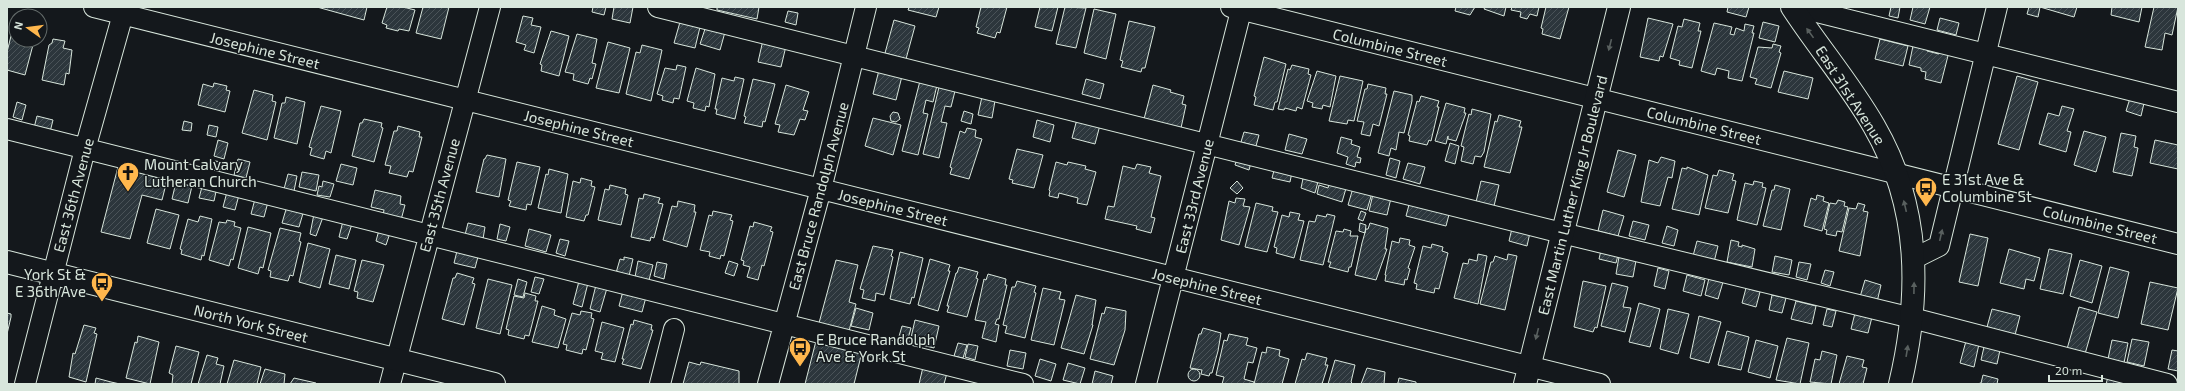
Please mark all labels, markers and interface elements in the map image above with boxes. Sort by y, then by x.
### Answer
north arrow [8,8,48,48]
text: N [11,20,25,31]
street label: Columbine Street [1331,24,1449,70]
street label: Josephine Street [208,28,322,72]
one-way arrow [1806,28,1814,39]
one-way arrow [1607,39,1613,51]
street label: East 31st Avenue [1812,42,1890,148]
street label: East Martin Luther King Jr Boulevard [1533,73,1611,317]
street label: East Bruce Randolph Avenue [784,100,852,292]
street label: Columbine Street [1645,102,1763,148]
street label: Josephine Street [522,106,636,150]
street label: East 36th Avenue [49,136,97,254]
street label: East 35th Avenue [415,136,463,254]
street label: East 33rd Avenue [1171,137,1217,255]
place label: Mount Calvary Lutheran Church [144,155,257,190]
church icon: Mount Calvary Lutheran Church [115,160,141,193]
place label: E 31st Ave & Columbine St [1942,170,2032,205]
bus stop icon: E 31st Ave & Columbine St [1913,175,1939,208]
street label: Josephine Street [836,185,950,229]
one-way arrow [1902,200,1908,212]
street label: Columbine Street [2041,201,2159,247]
one-way arrow [1938,229,1944,241]
street label: Josephine Street [1150,264,1264,308]
place label: York St & E 36th Ave [15,265,86,300]
bus stop icon: York St & E 36th Ave [89,270,115,303]
one-way arrow [1911,281,1917,294]
street label: North York Street [192,300,310,346]
one-way arrow [1534,328,1540,340]
place label: E Bruce Randolph Ave & York St [816,330,935,365]
bus stop icon: E Bruce Randolph Ave & York St [787,335,813,368]
one-way arrow [1904,345,1910,357]
scale bar [2049,357,2102,383]
text: 20 m [2055,363,2082,377]

